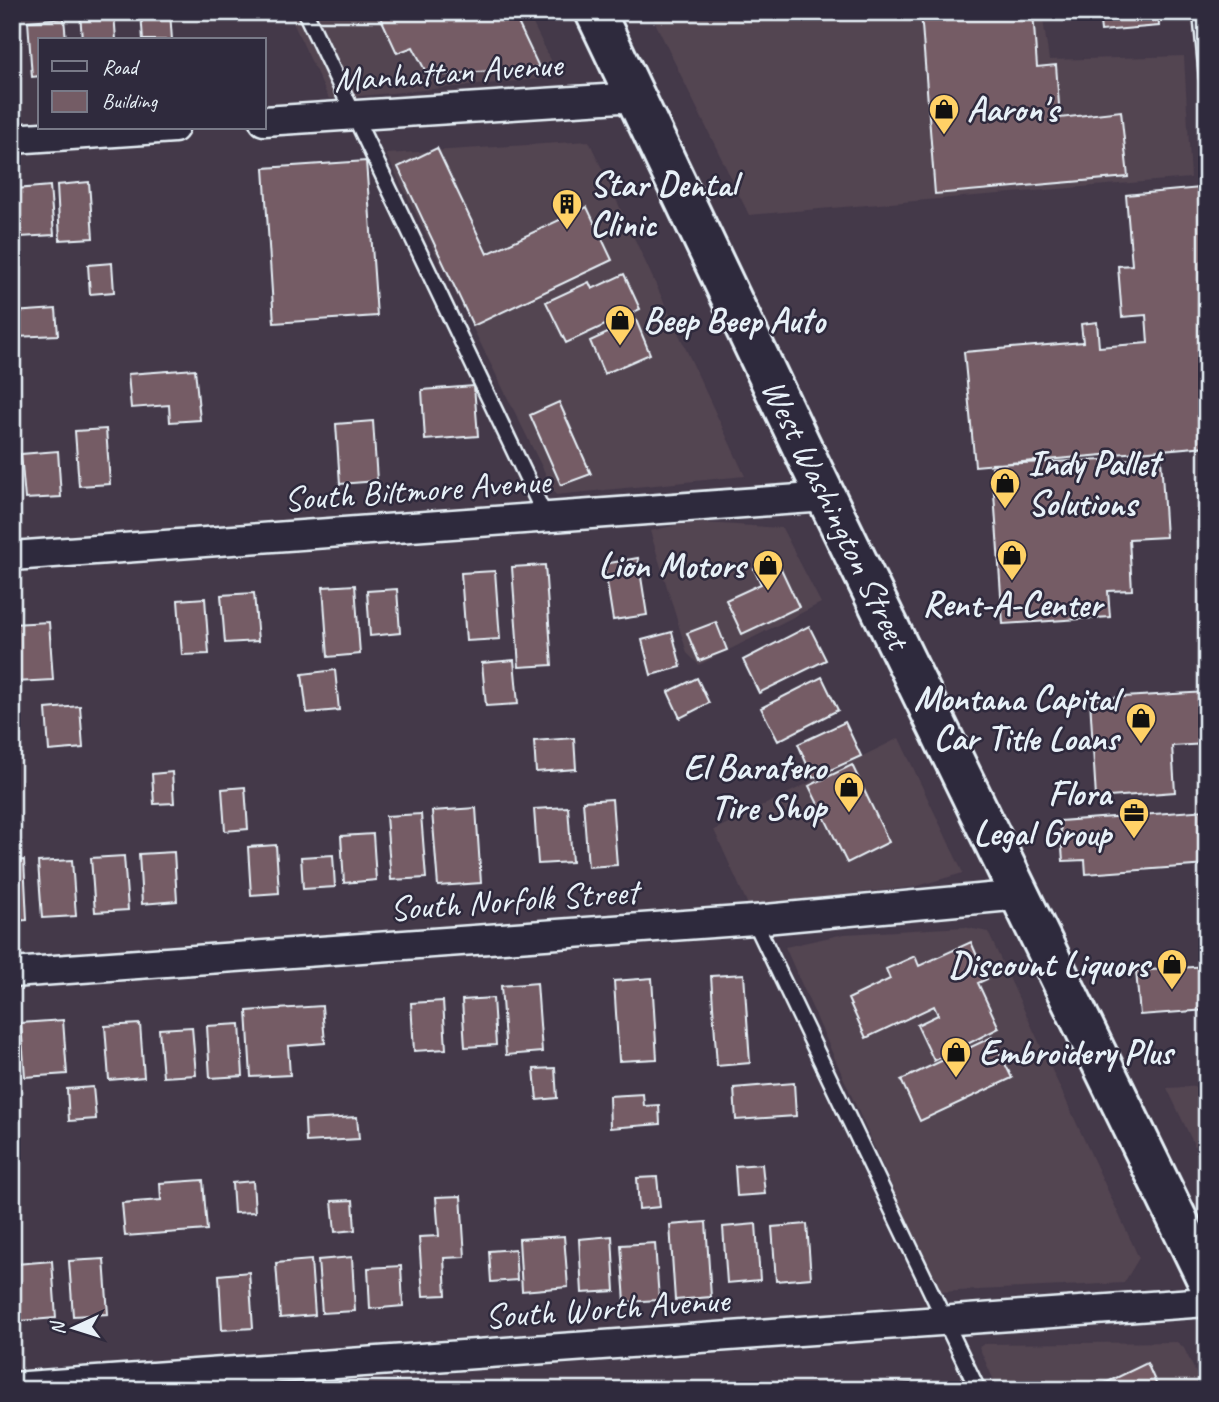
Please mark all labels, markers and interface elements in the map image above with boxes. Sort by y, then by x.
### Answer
legend [38,38,266,130]
street label: Manhattan Avenue [332,41,566,102]
text: Road [102,54,141,80]
place label: Aaron's [967,87,1062,132]
text: Building [102,88,159,114]
shop icon: Aaron's [927,92,961,136]
place label: Star Dental Clinic [590,162,744,247]
building icon: Star Dental Clinic [550,187,584,231]
place label: Beep Beep Auto [643,298,827,343]
shop icon: Beep Beep Auto [603,303,637,347]
street label: West Washington Street [751,372,922,659]
place label: Indy Pallet Solutions [1028,441,1164,526]
street label: South Biltmore Avenue [282,458,554,522]
shop icon: Indy Pallet Solutions [988,466,1022,510]
shop icon: Rent-A-Center [995,538,1029,582]
place label: Lion Motors [598,543,749,588]
shop icon: Lion Motors [751,548,785,592]
place label: Rent-A-Center [922,582,1105,627]
place label: Montana Capital Car Title Loans [914,676,1125,761]
shop icon: Montana Capital Car Title Loans [1124,701,1158,745]
place label: El Baratero Tire Shop [683,745,829,830]
shop icon: El Baratero Tire Shop [832,770,866,814]
place label: Flora Legal Group [973,771,1114,856]
office icon: Flora Legal Group [1117,796,1151,840]
street label: South Norfolk Street [388,869,644,931]
place label: Discount Liquors [949,942,1153,987]
shop icon: Discount Liquors [1155,947,1189,991]
place label: Embroidery Plus [979,1030,1176,1075]
shop icon: Embroidery Plus [939,1035,973,1079]
street label: South Worth Avenue [483,1277,733,1339]
north arrow [38,1294,108,1364]
text: N [45,1319,70,1336]

